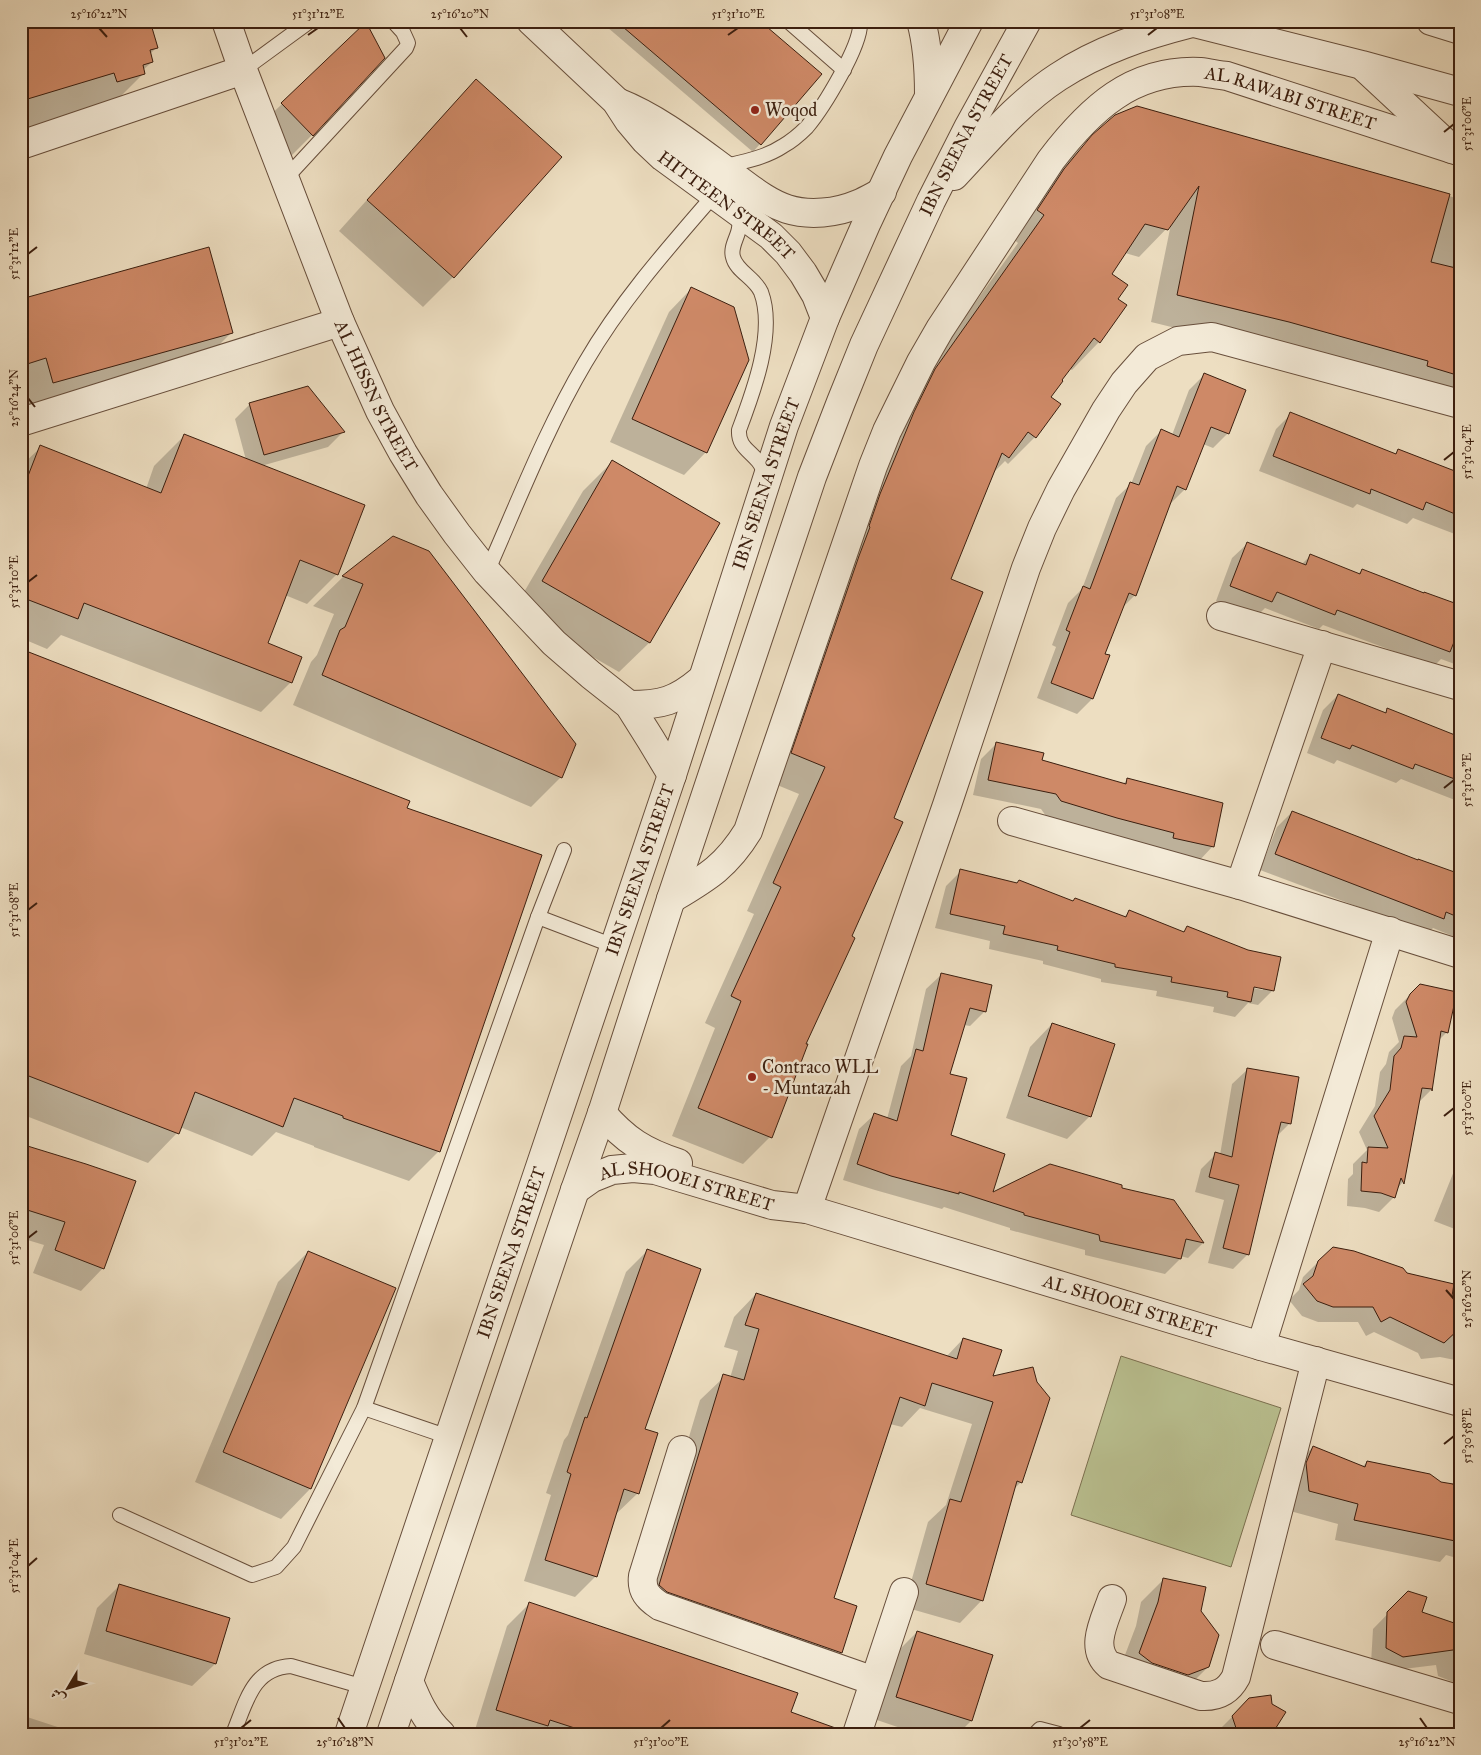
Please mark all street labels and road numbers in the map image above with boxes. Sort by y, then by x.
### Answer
street label: IBN SEENA STREET [915,50,1018,219]
street label: AL RAWABI STREET [1202,62,1379,135]
street label: HITTEEN STREET [654,146,800,265]
street label: AL HISSN STREET [329,316,423,476]
street label: IBN SEENA STREET [728,395,805,572]
street label: IBN SEENA STREET [601,781,679,958]
street label: AL SHOOEI STREET [594,1157,777,1216]
street label: IBN SEENA STREET [472,1164,550,1341]
street label: AL SHOOEI STREET [1039,1270,1219,1343]

